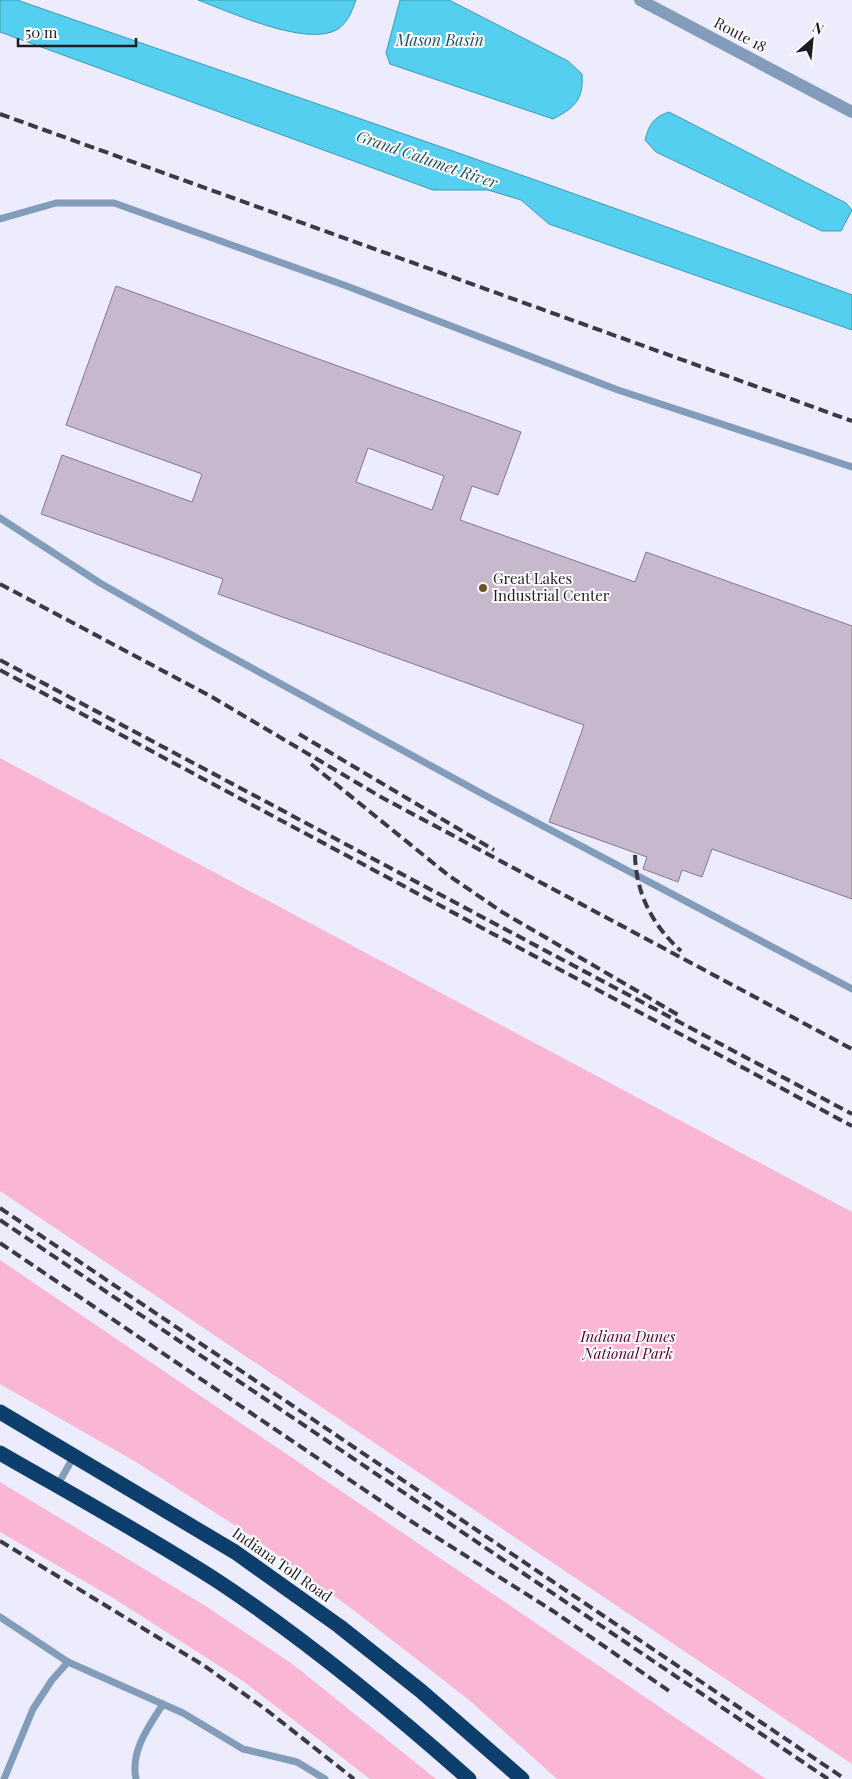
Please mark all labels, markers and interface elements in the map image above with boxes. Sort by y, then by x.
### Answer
street label: Route 18 [711,12,770,56]
scale bar [18,15,135,47]
north arrow [787,15,837,65]
text: N [809,17,827,39]
text: 50 m [25,22,58,42]
water label: Mason Basin [395,29,484,50]
water label: Grand Calumet River [354,125,501,193]
place label: Great Lakes Industrial Center [493,568,610,605]
marker: Great Lakes Industrial Center [477,582,489,594]
park label: Indiana Dunes National Park [580,1326,676,1363]
street label: Indiana Toll Road [229,1522,337,1606]

